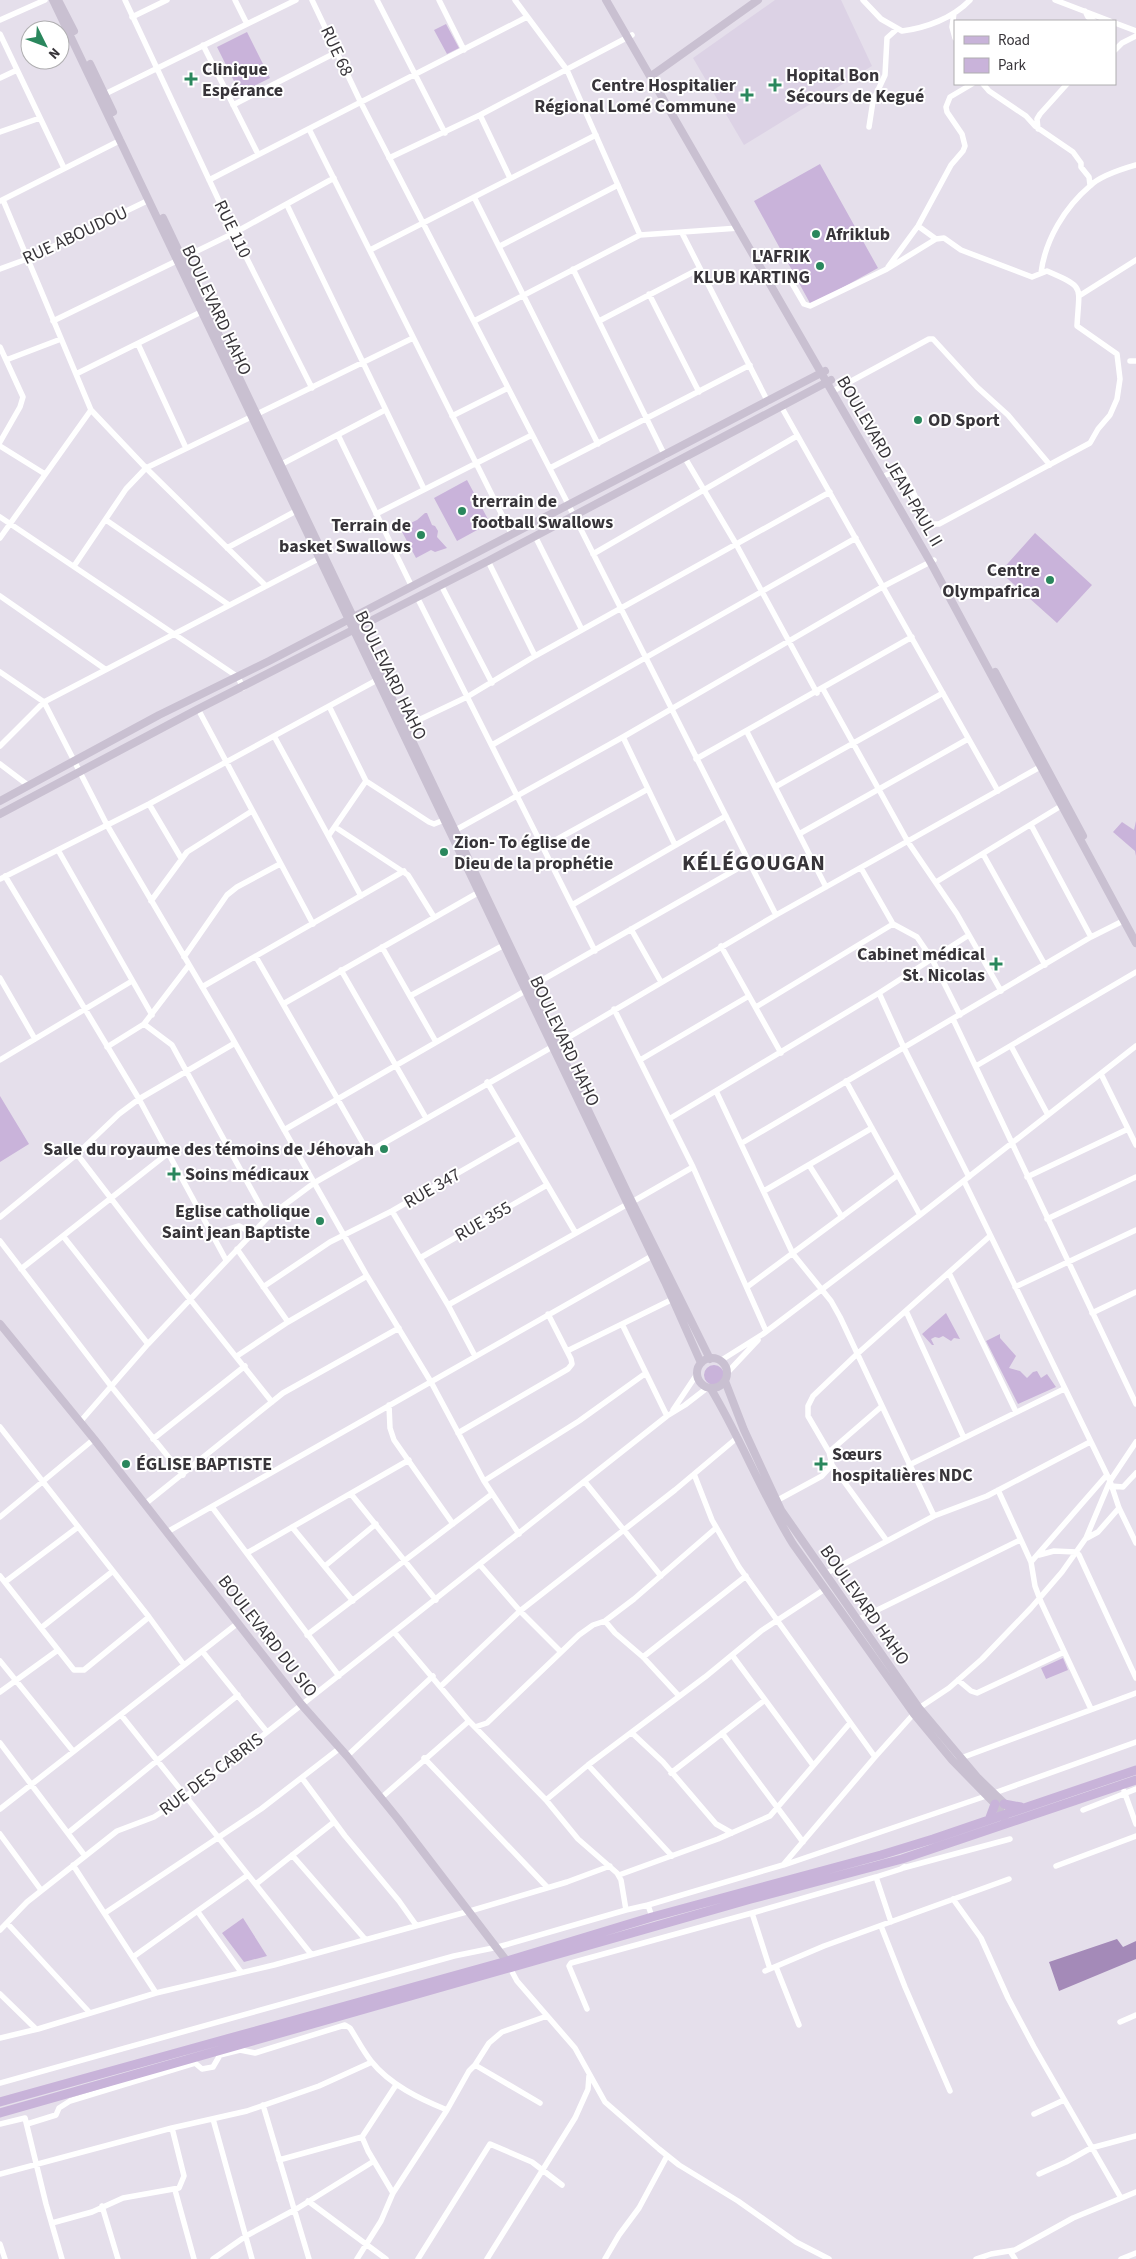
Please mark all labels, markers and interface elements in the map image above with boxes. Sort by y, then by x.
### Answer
north arrow [20,20,70,70]
legend [954,20,1116,85]
street label: RUE 68 [314,22,359,80]
text: Road [998,30,1030,51]
text: N [43,43,64,63]
text: Park [998,55,1027,76]
place label: Clinique Espérance [202,57,283,103]
place label: Hopital Bon Sécours de Kegué [786,63,924,109]
marker: Clinique Espérance [184,72,198,86]
place label: Centre Hospitalier Régional Lomé Commune [534,73,737,119]
marker: Hopital Bon Sécours de Kegué [768,78,782,92]
marker: Centre Hospitalier Régional Lomé Commune [740,88,754,102]
street label: RUE 110 [208,196,257,263]
street label: RUE ABOUDOU [18,200,132,271]
place label: Afriklub [825,222,890,247]
marker: Afriklub [810,228,822,240]
street label: BOULEVARD HAHO [175,241,258,380]
place label: L'AFRIK KLUB KARTING [693,244,811,290]
marker: L'AFRIK KLUB KARTING [814,260,826,272]
street label: BOULEVARD JEAN-PAUL II [830,371,949,551]
place label: OD Sport [928,408,1000,433]
marker: OD Sport [912,414,924,426]
place label: trerrain de football Swallows [472,489,613,535]
marker: trerrain de football Swallows [456,505,468,517]
place label: Terrain de basket Swallows [279,513,411,559]
marker: Terrain de basket Swallows [415,529,427,541]
place label: Centre Olympafrica [942,558,1040,604]
marker: Centre Olympafrica [1044,574,1056,586]
street label: BOULEVARD HAHO [348,606,433,744]
place label: Zion- To église de Dieu de la prophétie [454,830,613,876]
marker: Zion- To église de Dieu de la prophétie [438,846,450,858]
district label: KÉLÉGOUGAN [682,847,826,879]
place label: Cabinet médical St. Nicolas [857,942,985,988]
marker: Cabinet médical St. Nicolas [989,957,1003,971]
street label: BOULEVARD HAHO [523,972,606,1111]
place label: Salle du royaume des témoins de Jéhovah [43,1137,374,1162]
marker: Salle du royaume des témoins de Jéhovah [378,1143,390,1155]
place label: Soins médicaux [185,1162,309,1187]
street label: RUE 347 [399,1162,465,1215]
marker: Soins médicaux [167,1167,181,1181]
street label: RUE 355 [450,1195,516,1248]
place label: Eglise catholique Saint jean Baptiste [162,1199,310,1245]
marker: Eglise catholique Saint jean Baptiste [314,1215,326,1227]
place label: Sœurs hospitalières NDC [832,1442,973,1488]
place label: ÉGLISE BAPTISTE [136,1452,272,1477]
marker: Sœurs hospitalières NDC [814,1457,828,1471]
marker: ÉGLISE BAPTISTE [120,1458,132,1470]
street label: BOULEVARD HAHO [814,1540,915,1670]
street label: BOULEVARD DU SIO [212,1570,323,1703]
street label: RUE DES CABRIS [154,1727,268,1822]

